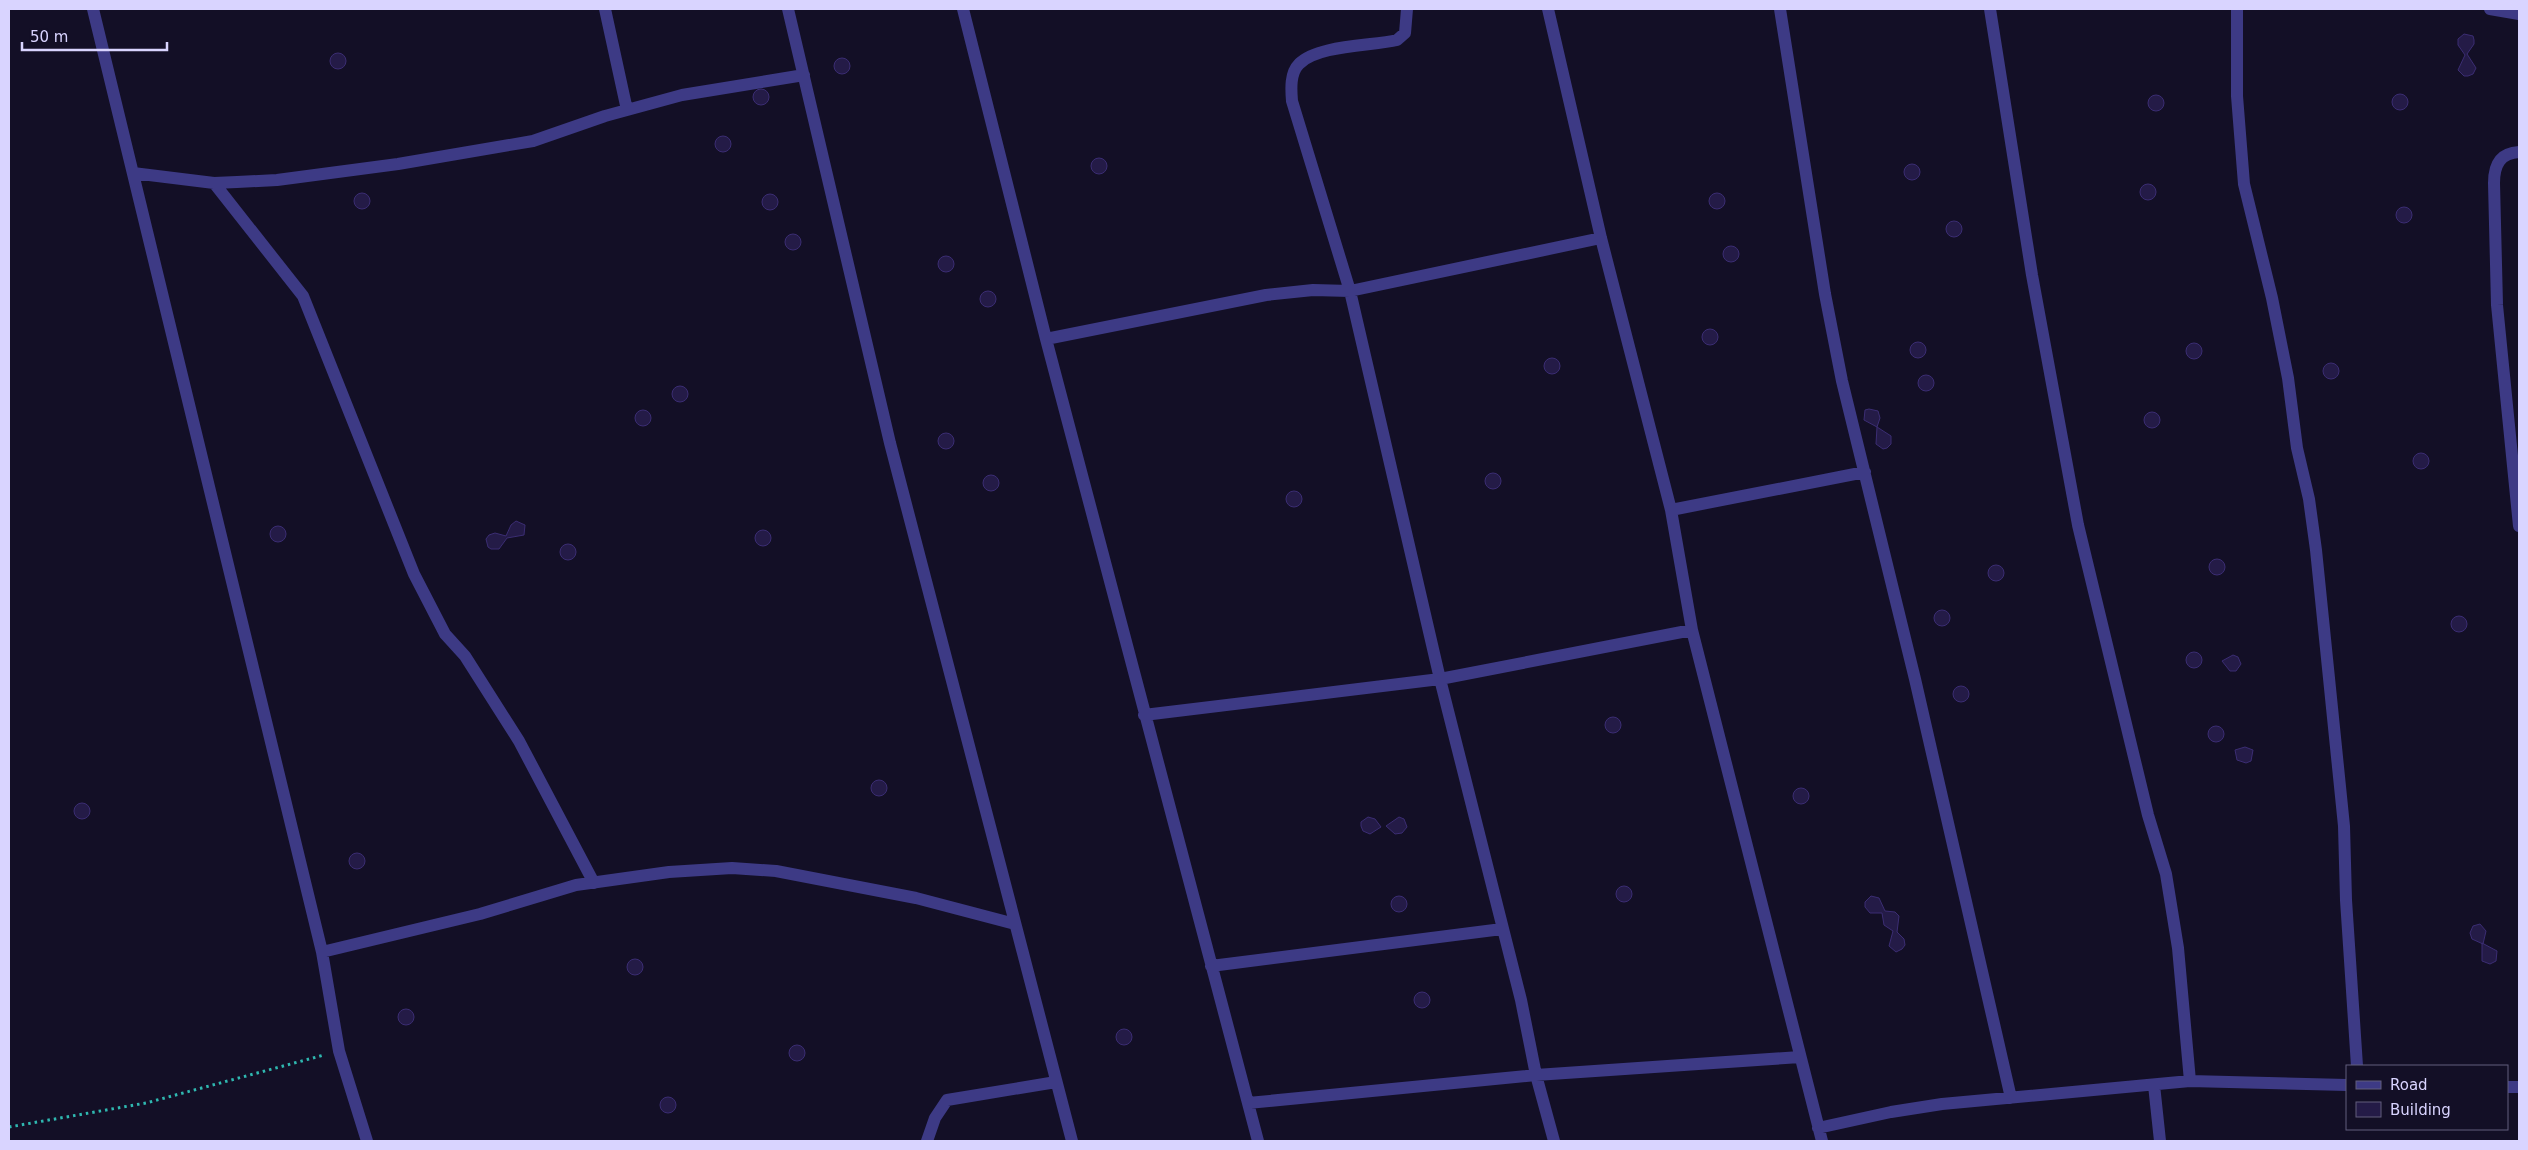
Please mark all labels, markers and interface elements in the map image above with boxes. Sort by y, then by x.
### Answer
scale bar [22,20,168,52]
text: 50 m [30,28,68,46]
legend [2346,1065,2508,1130]
text: Road [2390,1076,2428,1094]
text: Building [2390,1101,2451,1119]

